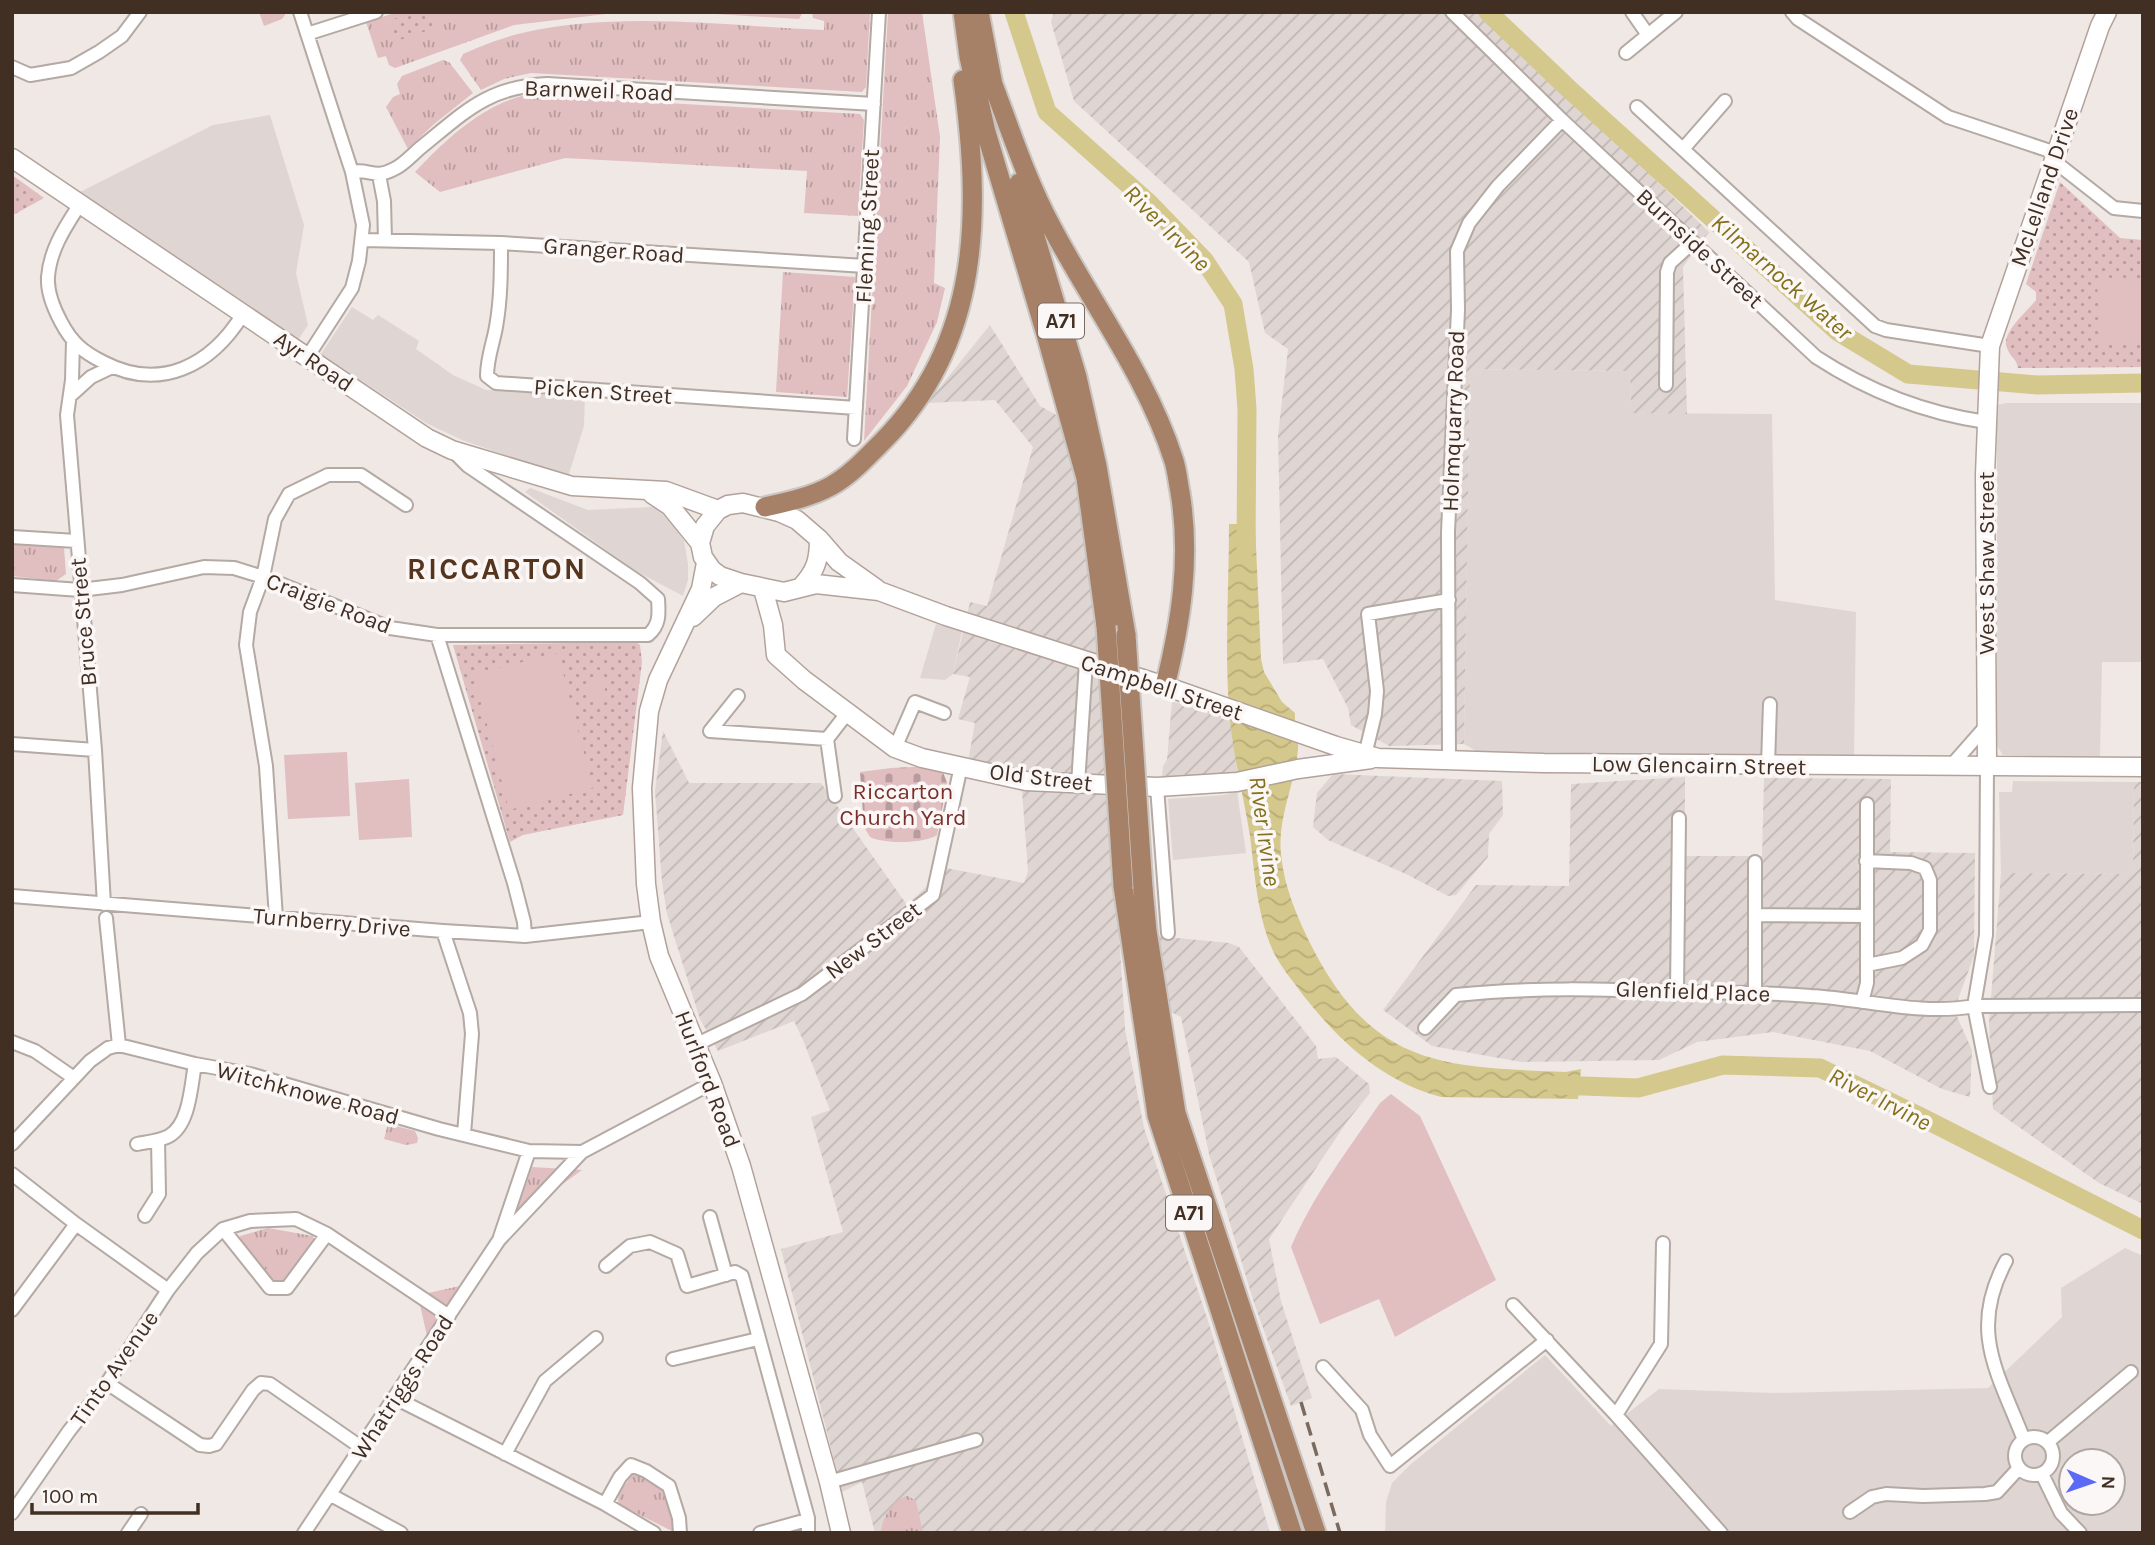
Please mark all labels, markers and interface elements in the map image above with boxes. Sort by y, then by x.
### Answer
street label: Barnweil Road [524,74,674,107]
street label: McLelland Drive [2005,104,2084,270]
street label: Fleming Street [850,148,885,304]
water label: River Irvine [1118,179,1216,277]
street label: Burnside Street [1631,183,1769,314]
water label: Kilmarnock Water [1706,208,1859,346]
street label: Granger Road [543,232,685,269]
road number: A71 [1038,304,1084,338]
street label: Ayr Road [269,325,359,398]
street label: Holmquarry Road [1437,330,1470,512]
street label: Picken Street [533,373,673,410]
street label: West Shaw Street [1973,471,2000,655]
district label: RICCARTON [407,551,587,587]
street label: Bruce Street [64,556,103,687]
street label: Craigie Road [262,567,395,640]
street label: Campbell Street [1077,649,1247,726]
street label: Low Glencairn Street [1591,750,1807,781]
street label: Old Street [988,758,1094,797]
water label: River Irvine [1243,774,1287,888]
park label: Riccarton Church Yard [839,778,967,831]
street label: New Street [820,895,927,985]
street label: Turnberry Drive [252,902,412,943]
street label: Glenfield Place [1615,975,1771,1008]
street label: Hurlford Road [669,1007,746,1152]
street label: Witchknowe Road [214,1056,402,1131]
water label: River Irvine [1824,1061,1936,1137]
road number: A71 [1166,1196,1212,1230]
street label: Tinto Avenue [65,1305,164,1431]
street label: Whatriggs Road [346,1310,459,1465]
north arrow [2057,1447,2127,1517]
scale bar [32,1472,198,1516]
text: N [2097,1475,2119,1490]
text: 100 m [42,1484,99,1508]

